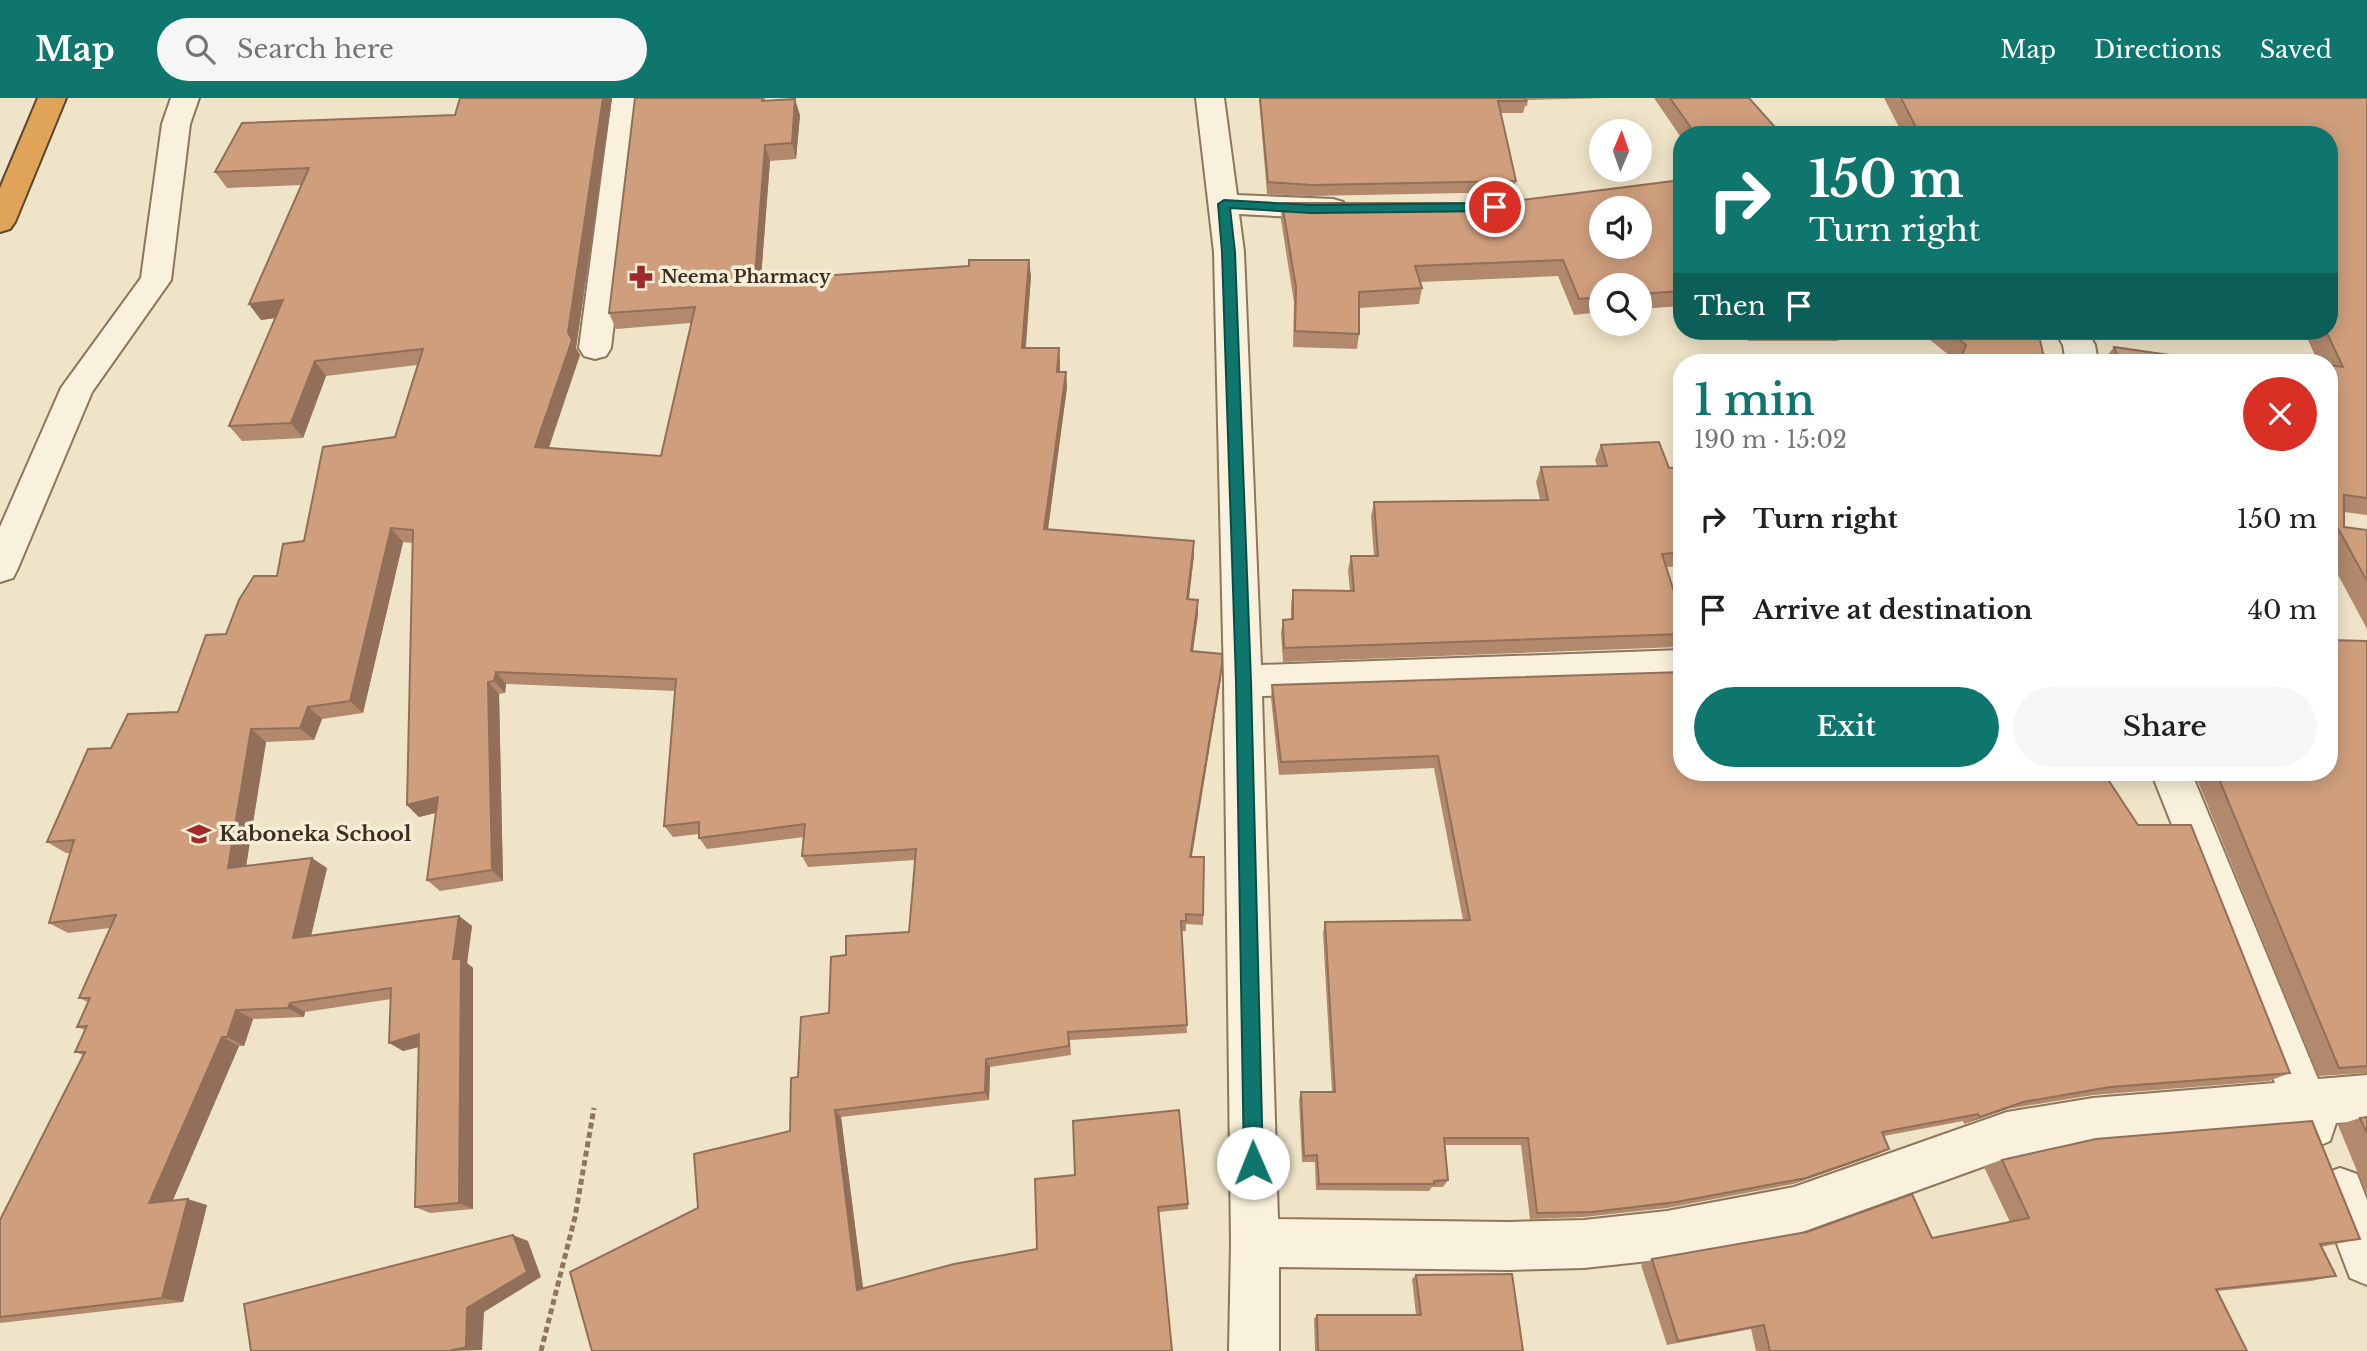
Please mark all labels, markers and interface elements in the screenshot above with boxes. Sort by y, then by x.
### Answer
search box [157,18,647,81]
text: Map [35,29,115,70]
icon: search [181,30,219,68]
text: Search here [237,33,394,65]
text: Map [2000,35,2056,64]
text: Directions [2094,35,2222,64]
text: Saved [2260,35,2332,64]
north arrow [1589,119,1652,182]
map controls [1589,119,1652,336]
text: 150 m [1809,149,1964,210]
icon: right [1694,154,1785,245]
pin [1465,177,1525,237]
icon: arrive [1476,188,1514,226]
button: sound [1589,196,1652,259]
text: Turn right [1809,210,1980,250]
pharmacy icon: Neema Pharmacy [627,263,655,291]
place label: Neema Pharmacy [661,266,831,288]
button: search [1589,273,1652,336]
icon: arrive [1780,287,1818,325]
text: Then [1694,290,1766,322]
text: 1 min [1694,374,1815,426]
button: close [2243,377,2317,451]
text: 190 m · 15:02 [1694,426,1847,454]
icon: right [1694,500,1732,538]
text: Turn right [1753,503,1898,535]
text: 150 m [2237,503,2317,535]
icon: arrive [1694,591,1732,629]
text: Arrive at destination [1753,594,2033,626]
text: 40 m [2248,594,2317,626]
button: Exit [1694,687,1999,767]
button: Share [2013,687,2317,767]
school or university icon: Kaboneka School [185,820,213,848]
place label: Kaboneka School [219,821,412,847]
position arrow [1216,1126,1290,1200]

